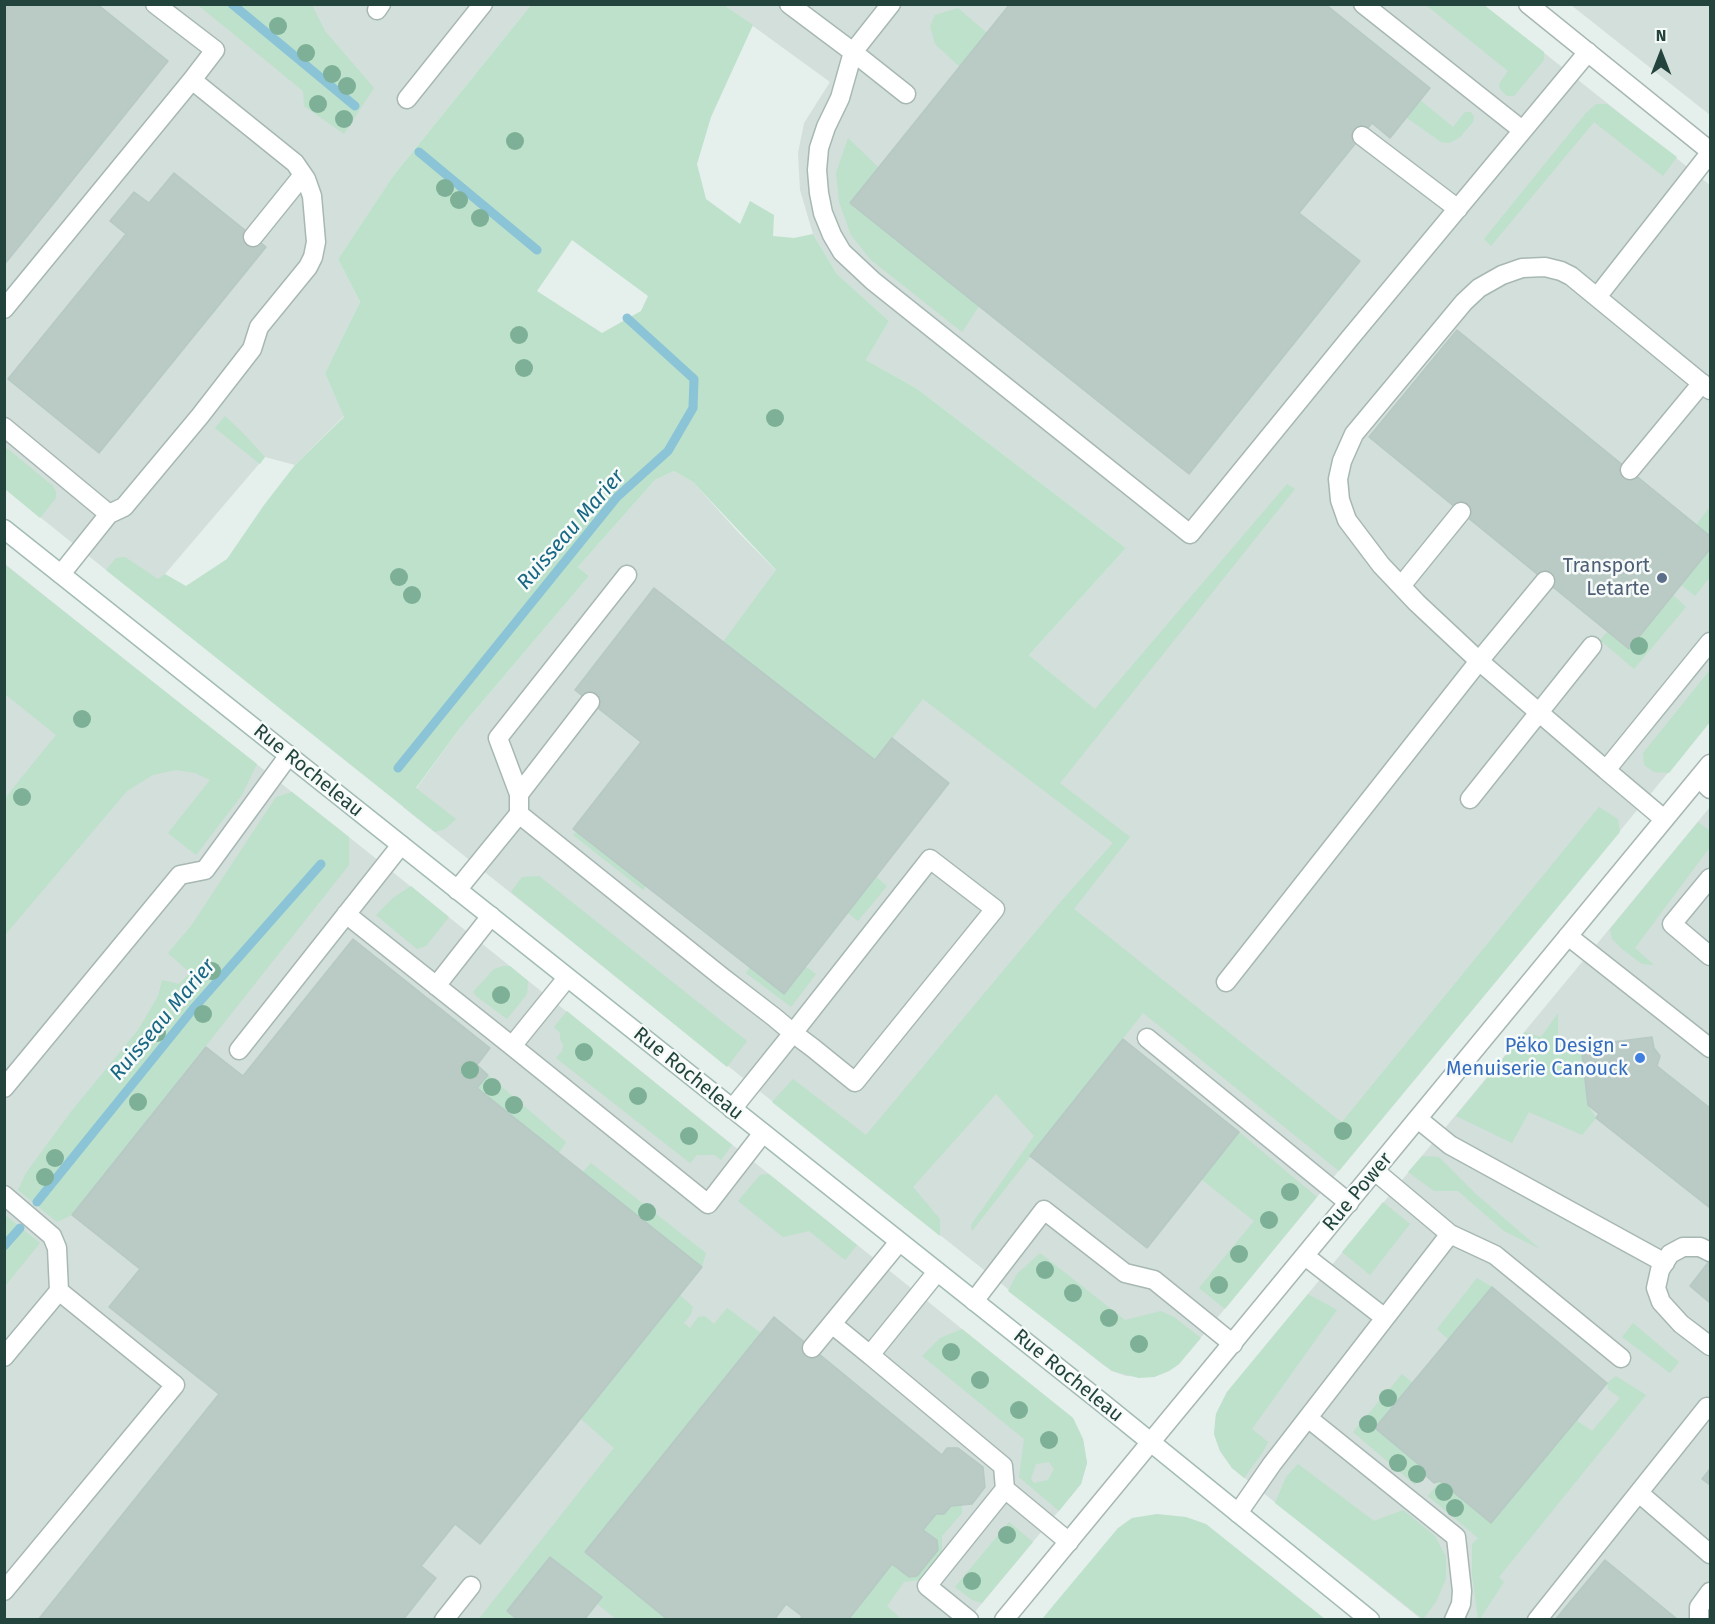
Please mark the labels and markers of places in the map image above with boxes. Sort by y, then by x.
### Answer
place label: Transport Letarte [1563,554,1650,601]
marker: Transport Letarte [1655,571,1669,585]
place label: Pëko Design - Menuiserie Canouck [1446,1034,1628,1081]
marker: Pëko Design - Menuiserie Canouck [1633,1051,1647,1065]

